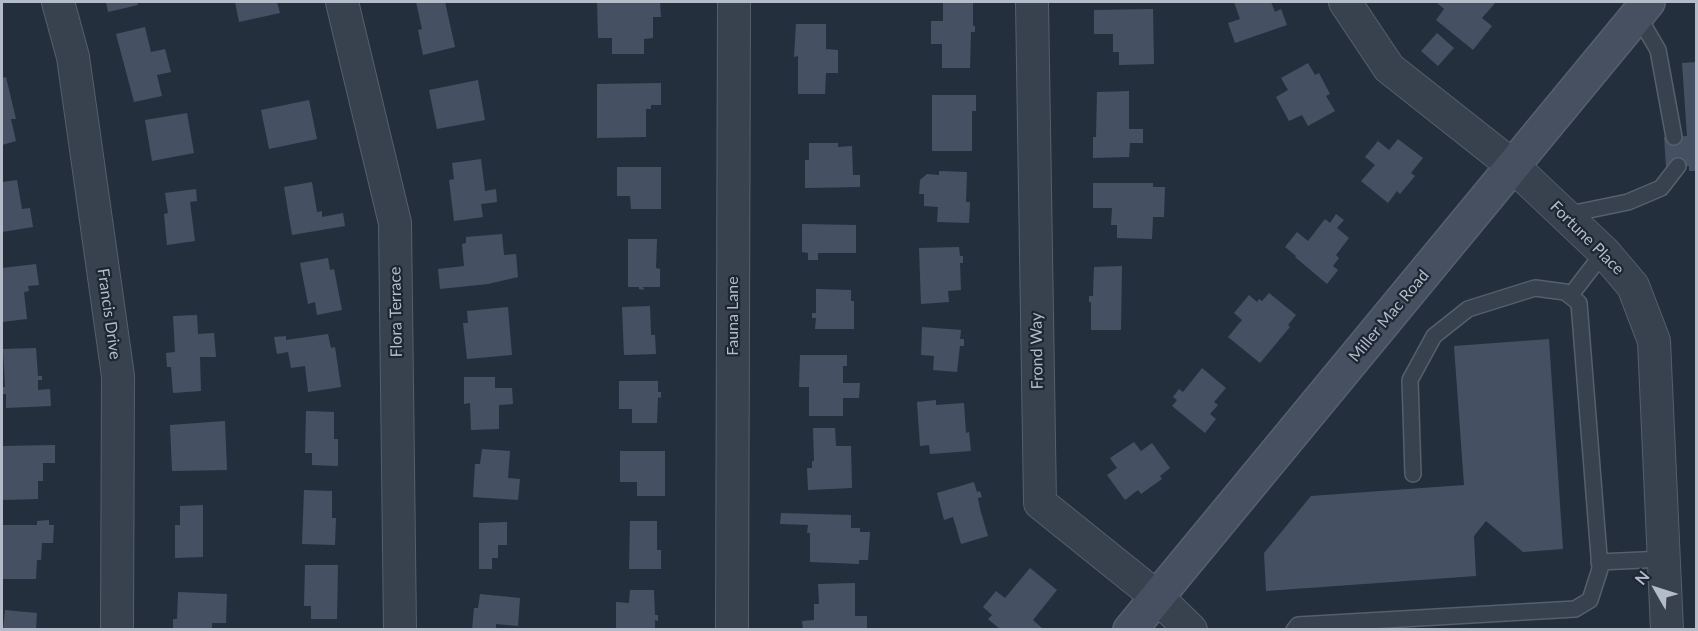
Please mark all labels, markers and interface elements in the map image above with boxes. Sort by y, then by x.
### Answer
street label: Fortune Place [1546,197,1628,279]
street label: Flora Terrace [386,266,406,358]
street label: Miller Mac Road [1345,266,1433,366]
street label: Francis Drive [93,267,125,361]
street label: Fauna Lane [723,276,743,356]
street label: Frond Way [1027,313,1047,389]
north arrow [1626,559,1686,619]
text: N [1630,567,1653,588]

